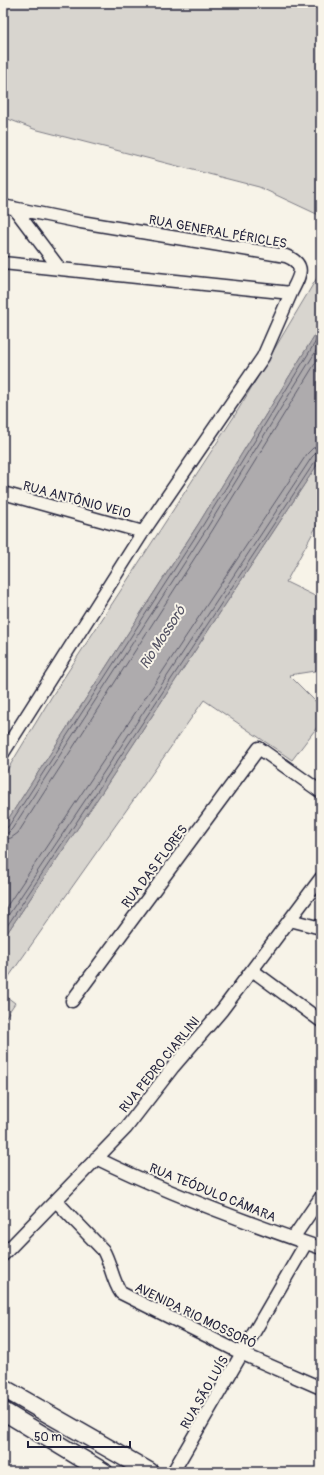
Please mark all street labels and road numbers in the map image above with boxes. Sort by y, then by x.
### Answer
street label: RUA GENERAL PÉRICLES [147,212,288,252]
street label: RUA ANTÔNIO VEIO [21,478,132,522]
street label: RUA DAS FLORES [118,822,191,911]
street label: RUA PEDRO CIARLINI [116,1013,203,1116]
street label: RUA TEÓDULO CÂMARA [147,1160,279,1226]
street label: AVENIDA RIO MOSSORÓ [132,1280,259,1352]
street label: RUA SÃO LUÍS [177,1353,232,1432]

